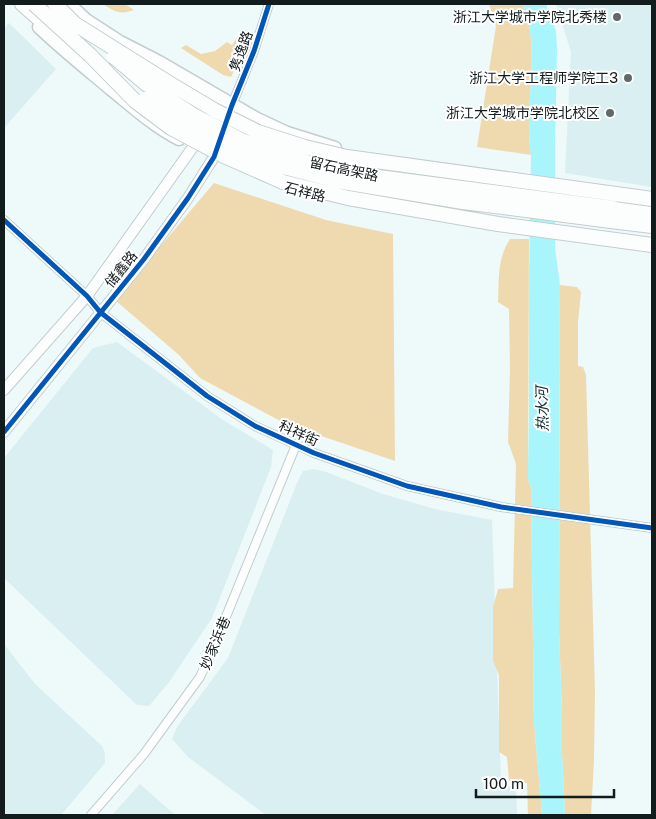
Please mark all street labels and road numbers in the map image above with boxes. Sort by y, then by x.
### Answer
street label: 隽逸路 [226,29,256,73]
street label: 留石高架路 [308,154,380,184]
street label: 石祥路 [283,179,327,205]
street label: 储鑫路 [102,248,140,290]
street label: 科祥街 [277,417,321,449]
street label: 妙家浜巷 [197,614,233,672]

